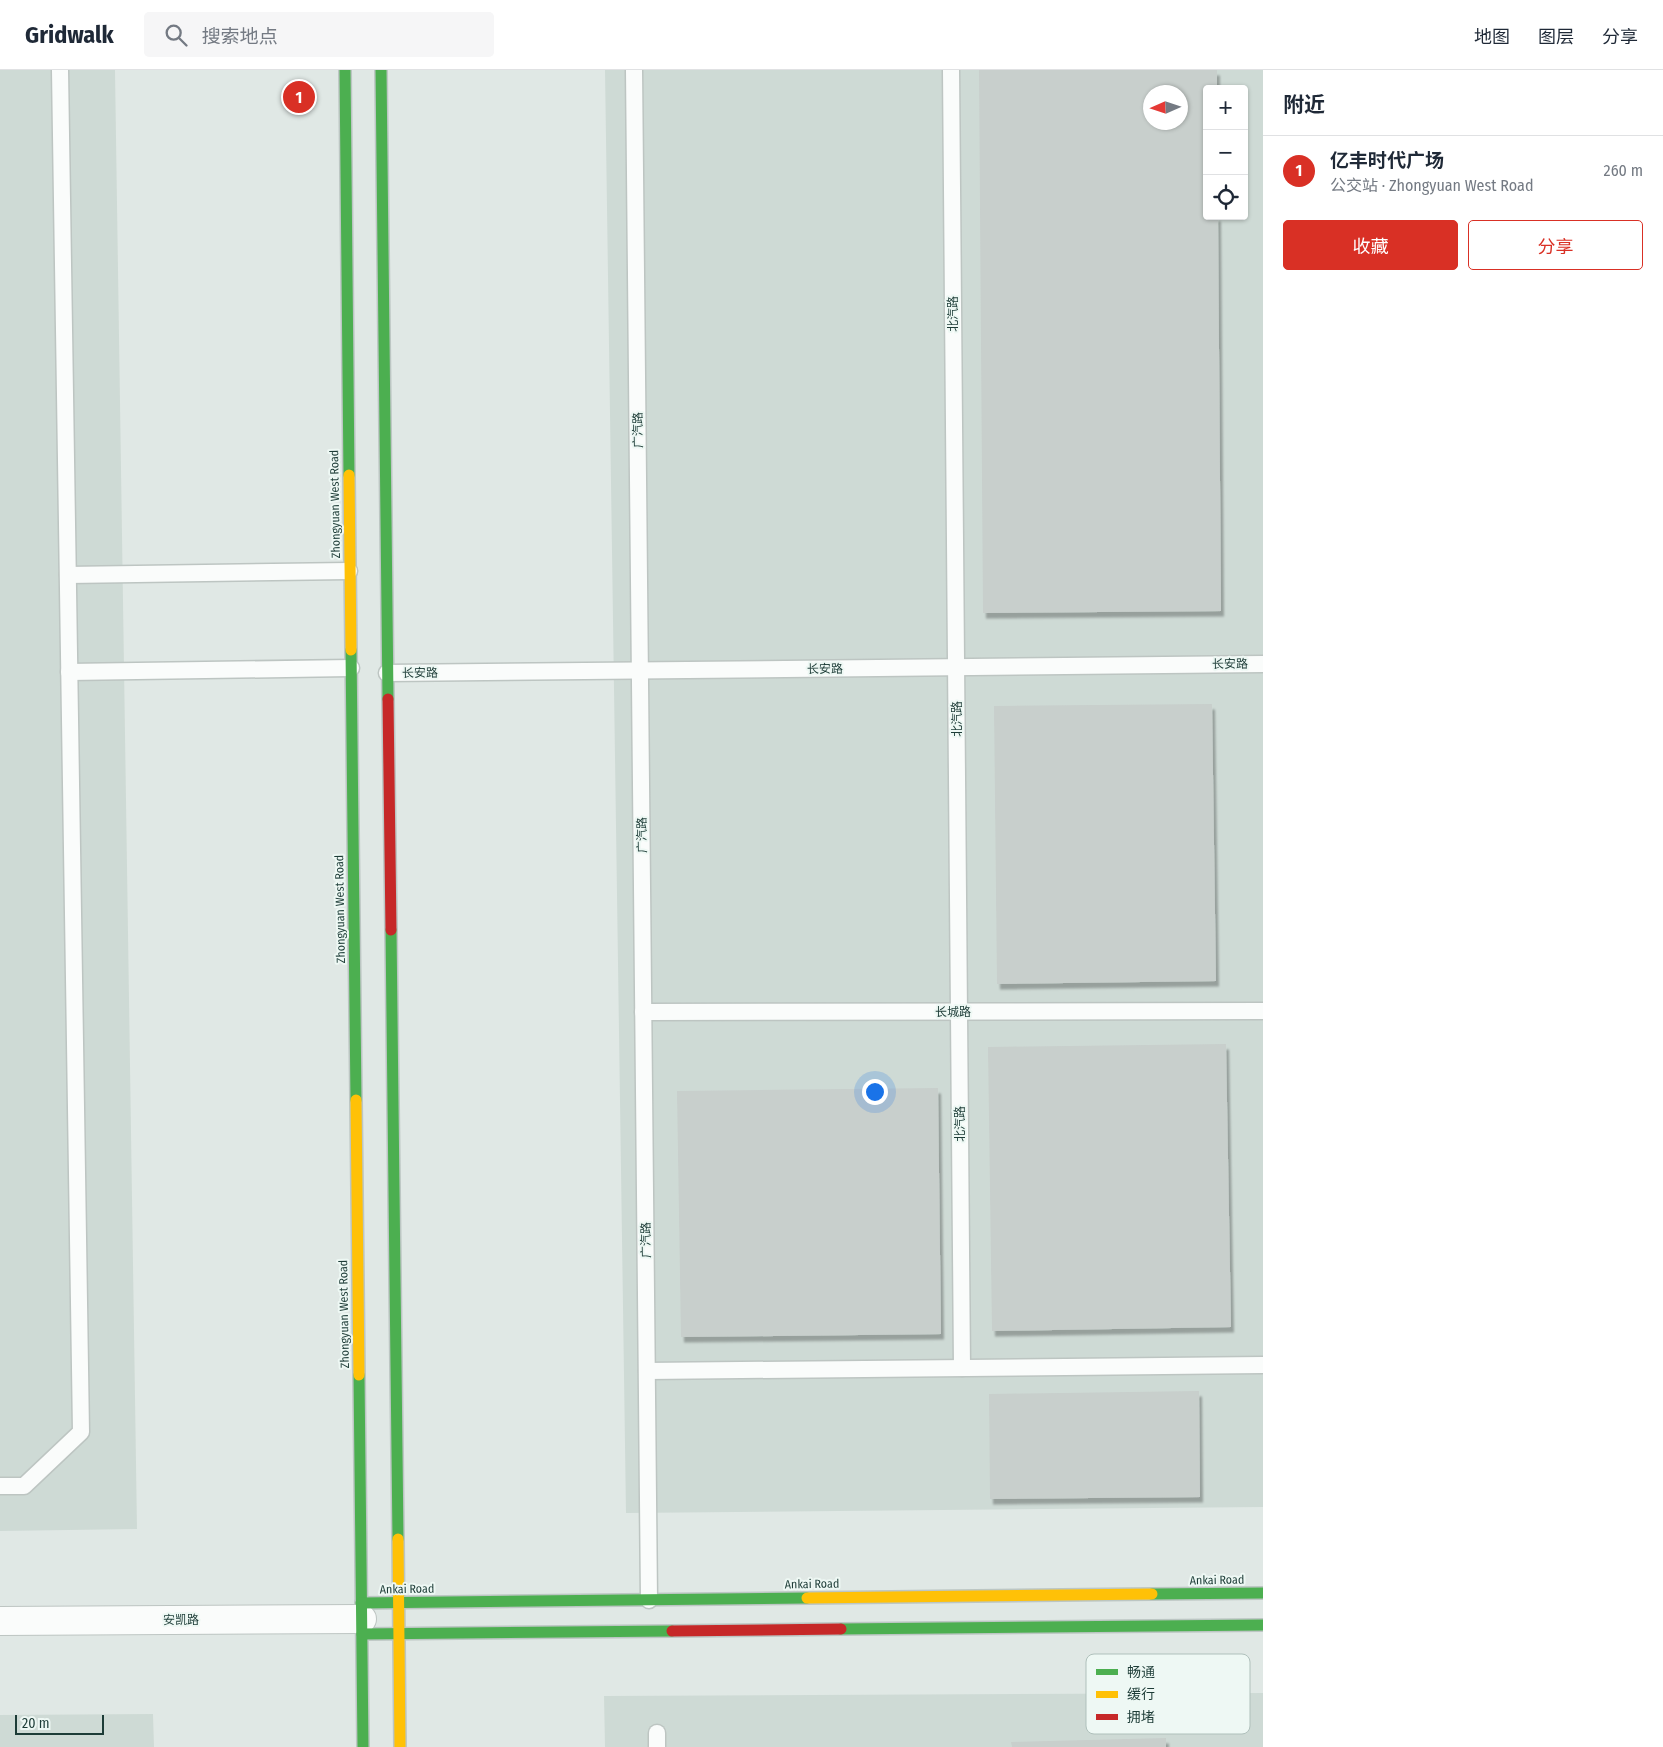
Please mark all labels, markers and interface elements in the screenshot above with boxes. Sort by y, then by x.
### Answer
search box [144,12,494,57]
text: Gridwalk [25,21,114,49]
icon: search [162,21,190,49]
text: 搜索地点 [202,25,278,48]
text: 地图 [1474,26,1510,48]
text: 图层 [1538,26,1574,48]
text: 分享 [1602,26,1638,48]
pin: 1 [283,78,315,116]
north arrow [1143,85,1188,130]
map controls [1203,85,1248,220]
button: + [1203,85,1248,130]
text: 附近 [1283,92,1325,118]
button: − [1203,130,1248,175]
text: 亿丰时代广场 [1330,149,1444,172]
text: 1 [1296,161,1302,180]
text: 260 m [1604,161,1643,180]
button: locate [1203,175,1248,220]
text: 公交站 · Zhongyuan West Road [1330,176,1534,195]
button: 收藏 [1283,220,1458,270]
button: 分享 [1468,220,1643,270]
street label: 北汽路 [946,296,960,332]
street label: 广汽路 [631,412,645,448]
street label: Zhongyuan West Road [327,450,343,558]
street label: 长安路 [1212,657,1248,671]
street label: 长安路 [807,662,843,676]
street label: 长安路 [402,666,438,680]
street label: 北汽路 [950,701,964,737]
street label: 广汽路 [635,817,649,853]
street label: Zhongyuan West Road [332,855,348,963]
street label: 长城路 [935,1005,971,1019]
your location [862,1079,888,1105]
street label: 北汽路 [953,1106,967,1142]
street label: 广汽路 [639,1222,653,1258]
street label: Zhongyuan West Road [336,1260,352,1368]
street label: Ankai Road [1190,1573,1244,1587]
street label: Ankai Road [785,1577,839,1591]
street label: Ankai Road [380,1582,434,1596]
street label: 安凯路 [163,1613,199,1627]
legend [1086,1654,1250,1734]
text: 畅通 [1127,1664,1155,1681]
text: 缓行 [1127,1686,1155,1703]
text: 拥堵 [1127,1709,1155,1726]
scale bar [15,1712,104,1735]
text: 20 m [22,1715,50,1732]

